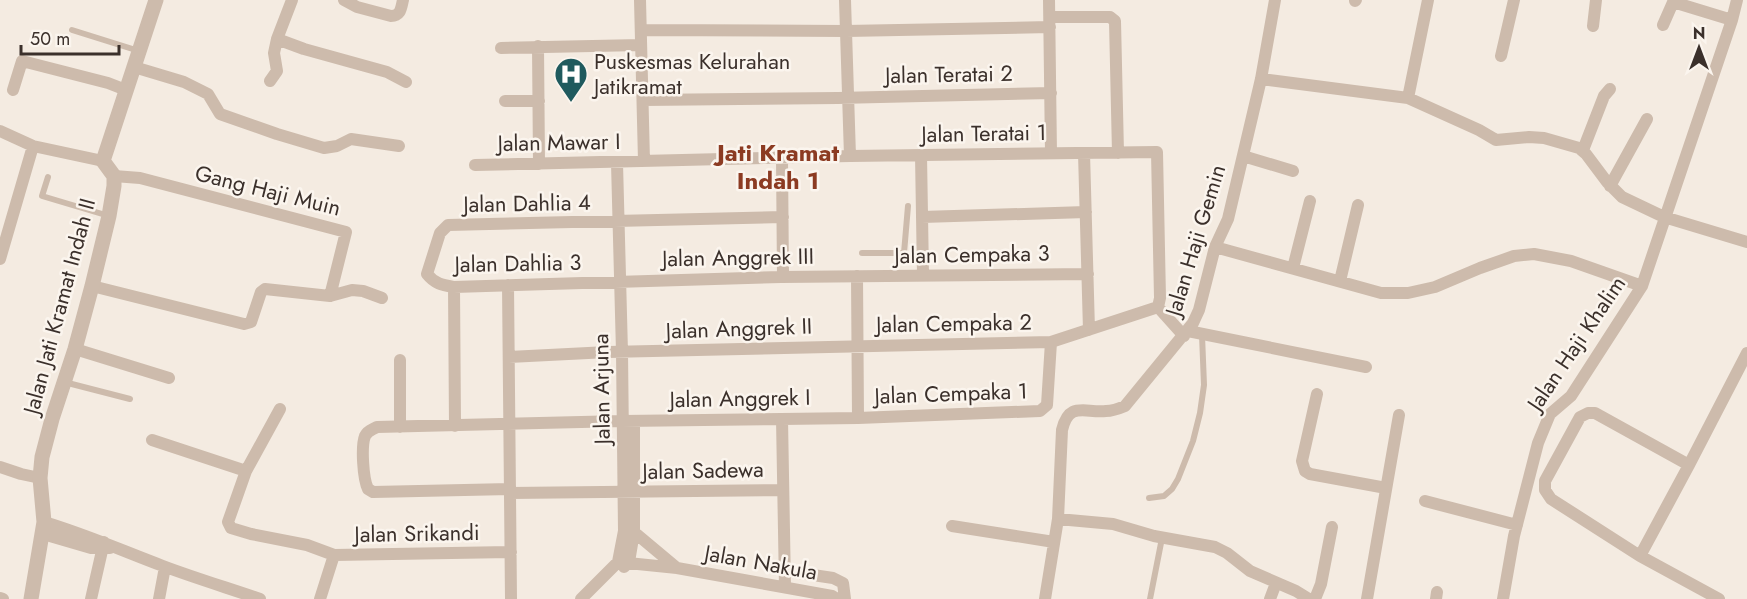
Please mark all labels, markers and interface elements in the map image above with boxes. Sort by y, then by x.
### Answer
scale bar [21,18,118,56]
north arrow [1669,18,1729,78]
text: N [1693,22,1705,45]
text: 50 m [30,26,70,52]
place label: Puskesmas Kelurahan Jatikramat [591,45,790,102]
hospital icon: Puskesmas Kelurahan Jatikramat [553,56,589,103]
street label: Jalan Teratai 2 [882,57,1013,91]
street label: Jalan Teratai 1 [918,116,1047,150]
street label: Jalan Mawar I [494,125,621,159]
district label: Jati Kramat Indah 1 [713,135,839,198]
street label: Gang Haji Muin [192,156,344,224]
street label: Jalan Haji Gemin [1156,160,1233,322]
street label: Jalan Dahlia 4 [460,186,591,220]
street label: Jalan Jati Kramat Indah II [14,194,103,420]
street label: Jalan Cempaka 3 [891,237,1050,271]
street label: Jalan Anggrek III [659,240,814,274]
street label: Jalan Dahlia 3 [451,246,582,280]
street label: Jalan Haji Khalim [1517,269,1633,419]
street label: Jalan Cempaka 2 [873,306,1032,340]
street label: Jalan Anggrek II [662,309,813,347]
street label: Jalan Arjuna [584,333,618,448]
street label: Jalan Cempaka 1 [871,374,1028,412]
street label: Jalan Anggrek I [666,381,811,415]
street label: Jalan Sadewa [639,453,764,487]
street label: Jalan Srikandi [351,516,480,550]
street label: Jalan Nakula [699,536,820,588]

